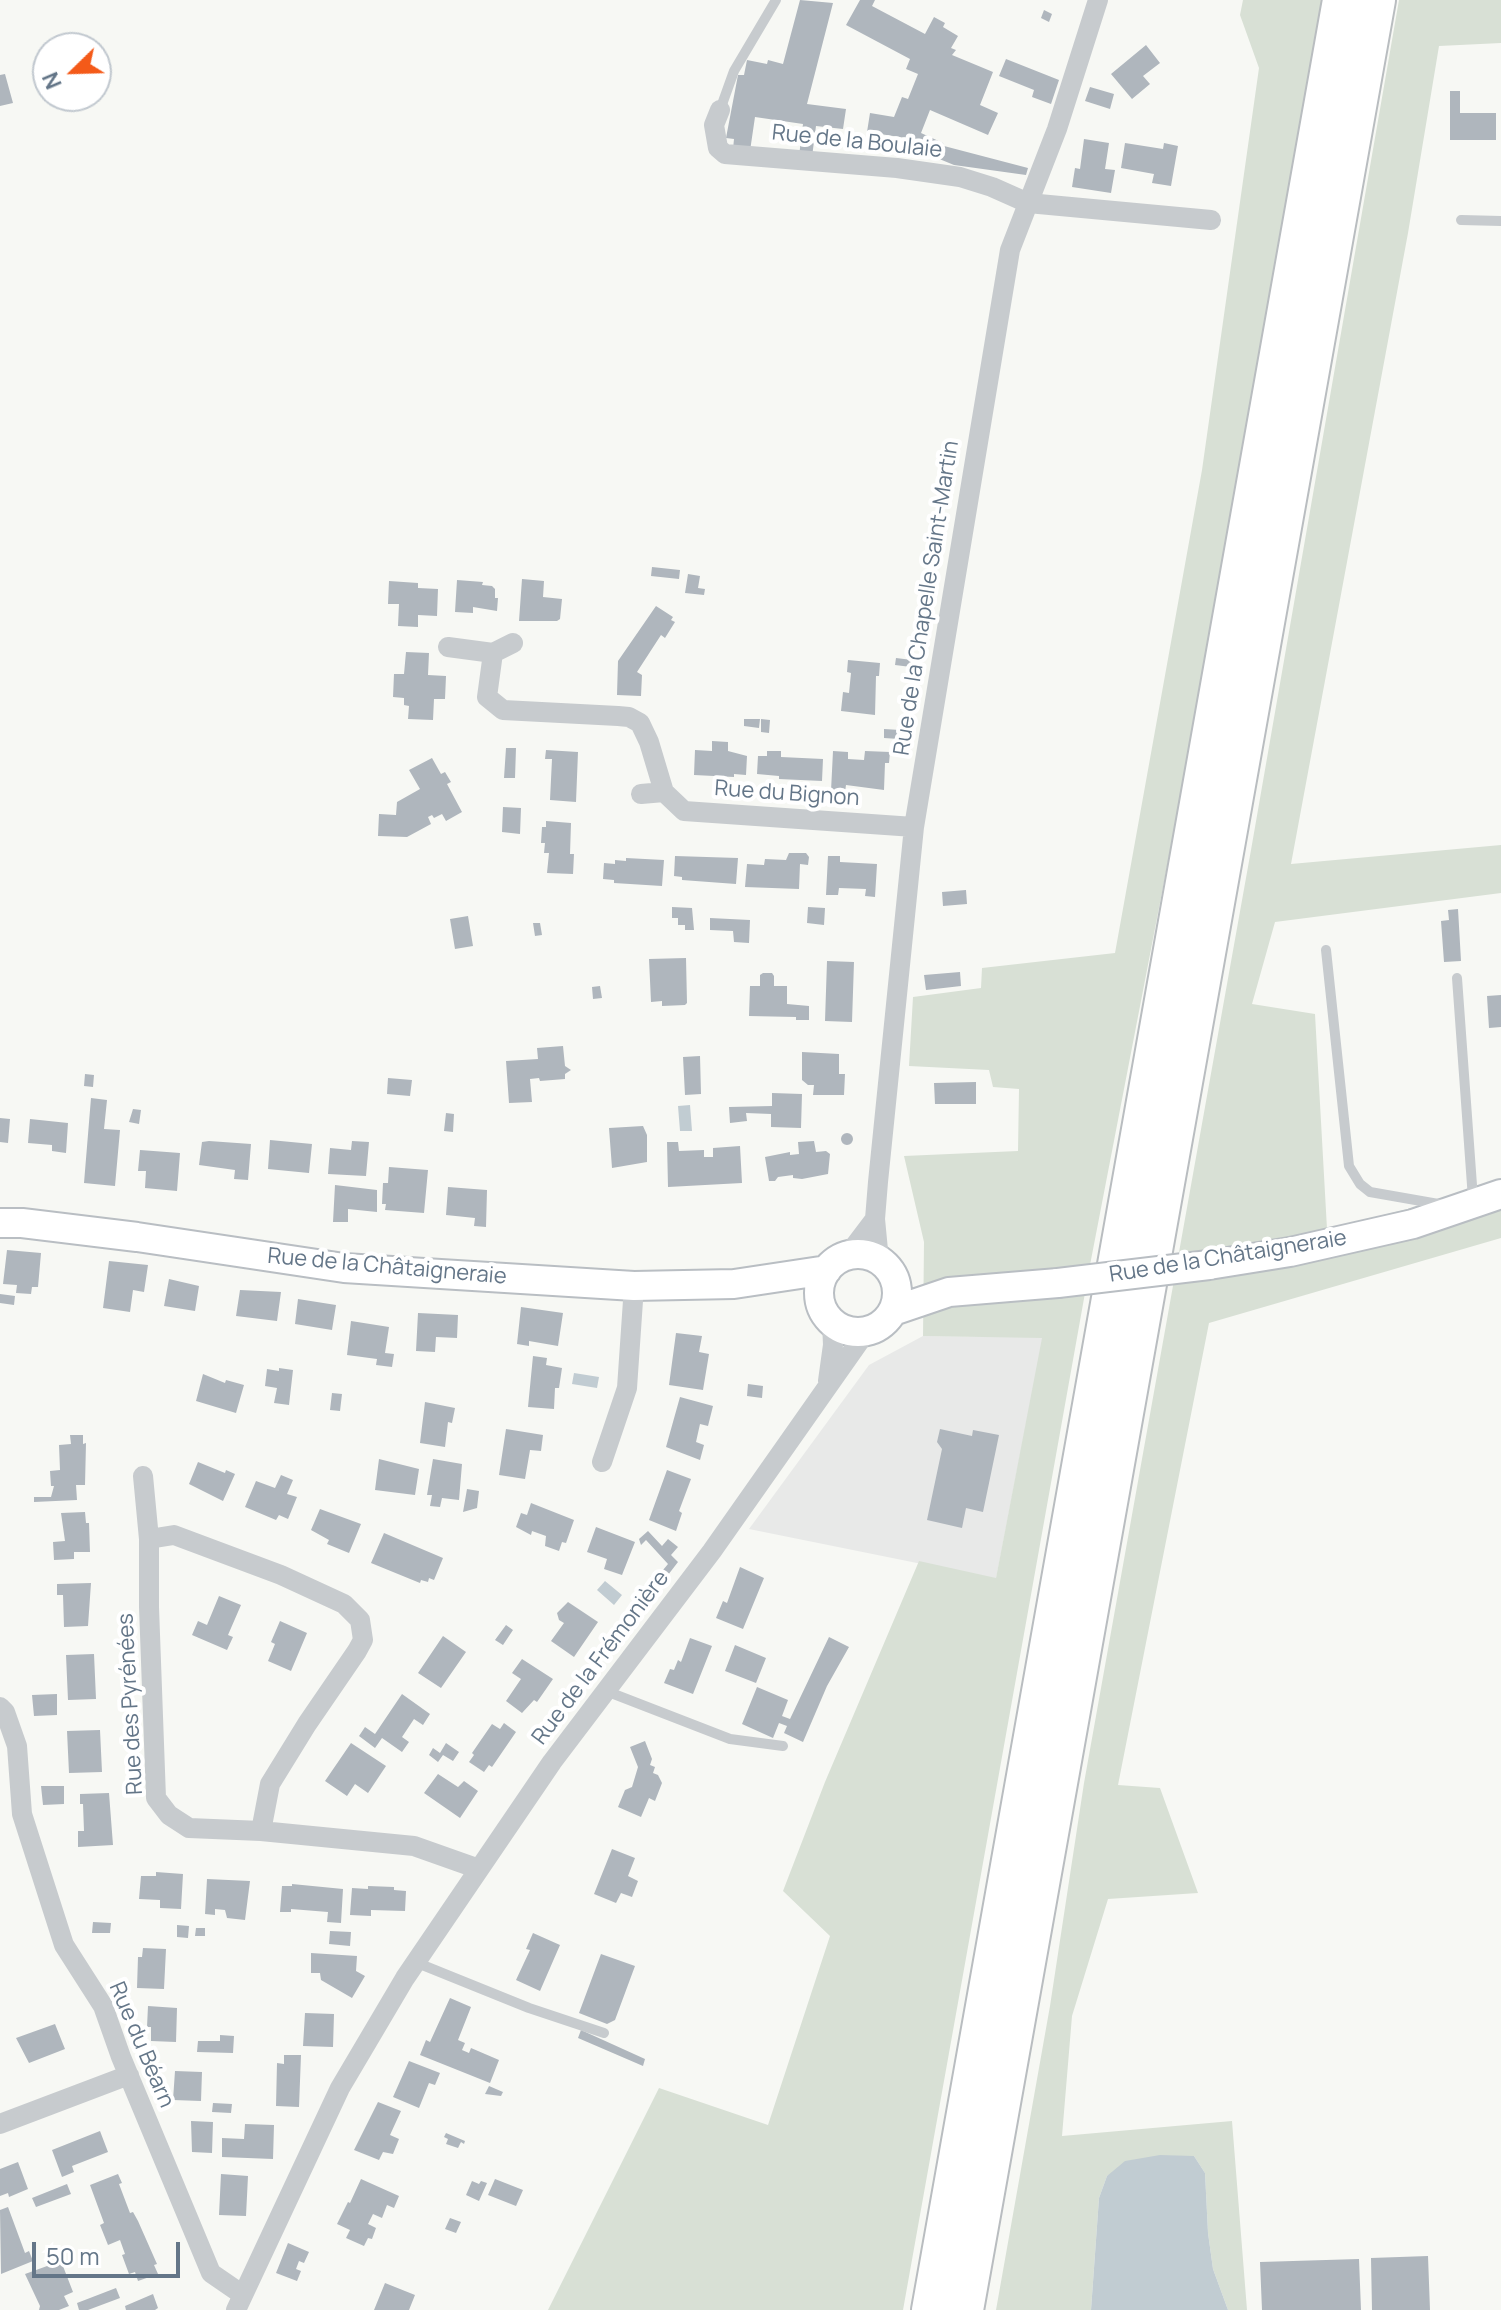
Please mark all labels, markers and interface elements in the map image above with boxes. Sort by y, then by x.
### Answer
north arrow [32,32,112,112]
text: N [35,67,69,94]
street label: Rue de la Boulaie [771,120,943,164]
street label: Rue de la Chapelle Saint-Martin [889,439,965,757]
street label: Rue du Bignon [714,776,860,812]
street label: Rue de la Châtaigneraie [1107,1225,1349,1289]
street label: Rue de la Châtaigneraie [266,1243,508,1291]
street label: Rue de la Frémonière [527,1566,675,1750]
street label: Rue des Pyrénées [113,1613,149,1795]
street label: Rue du Béarn [103,1978,179,2112]
scale bar [36,2226,184,2276]
text: 50 m [46,2239,100,2272]

